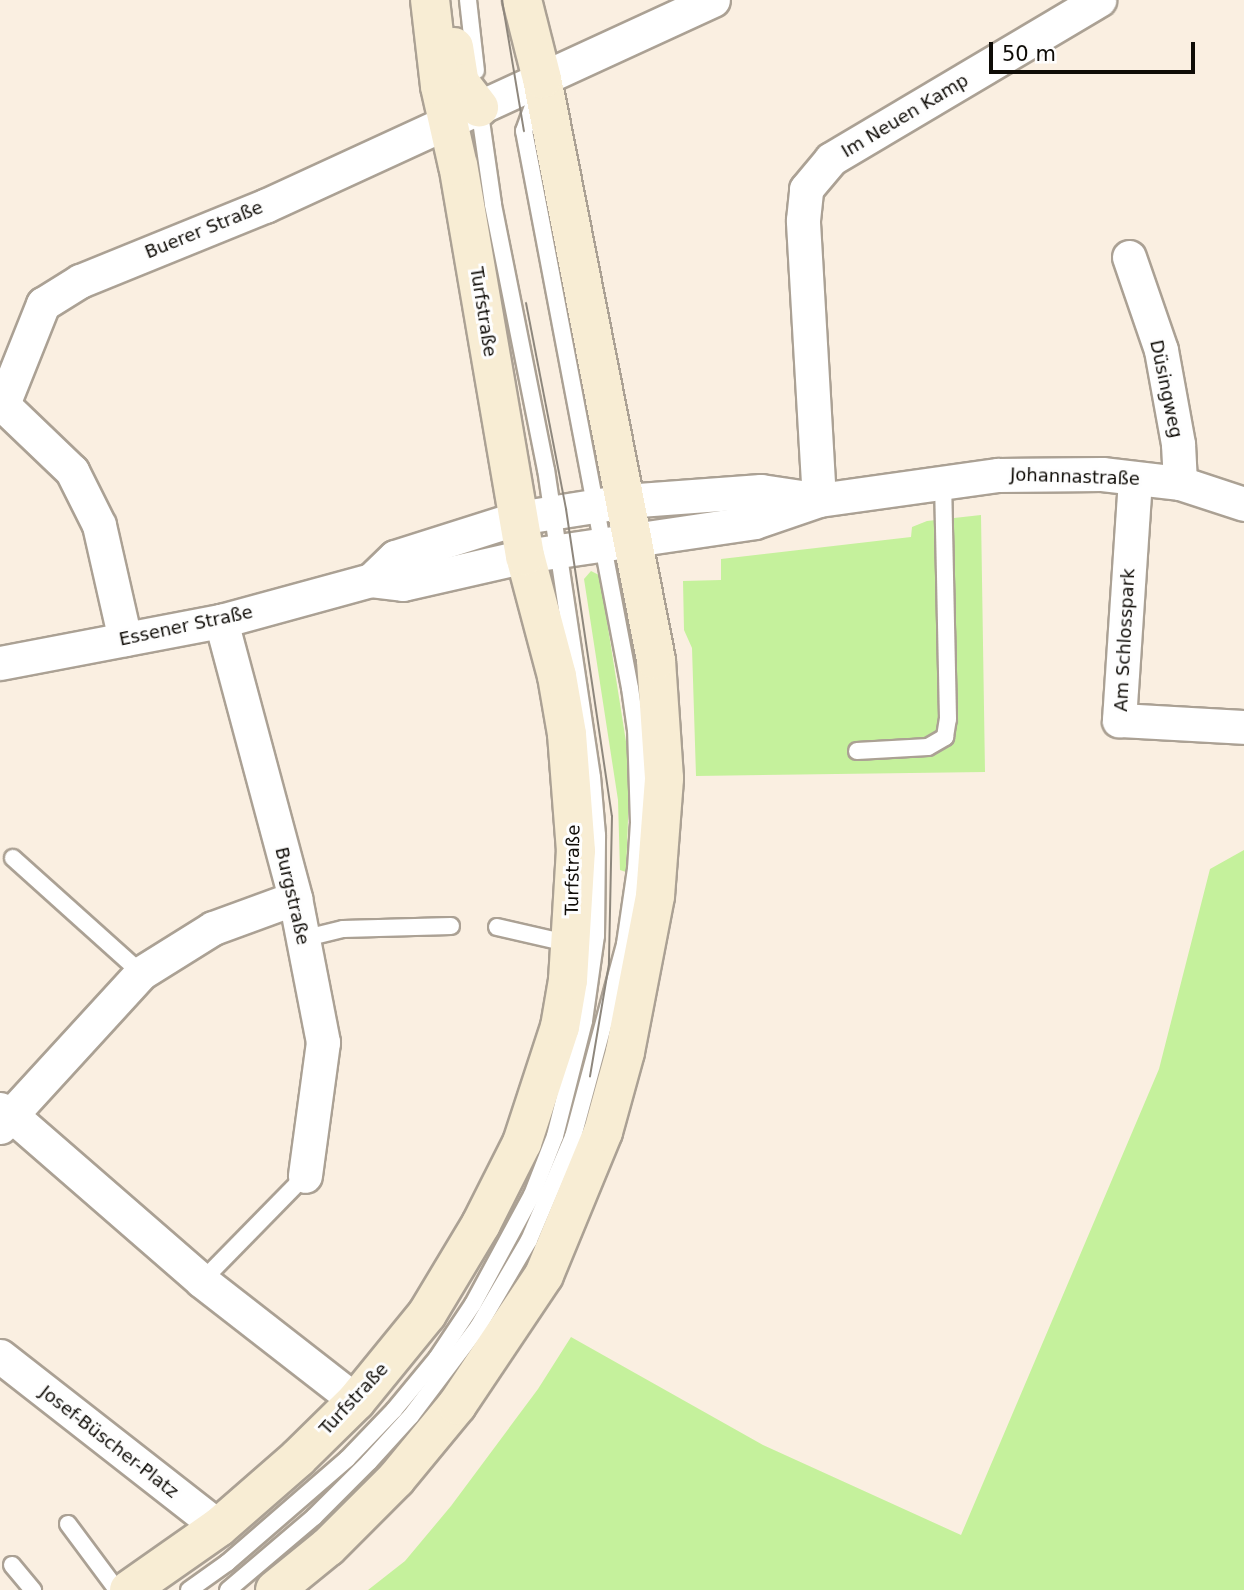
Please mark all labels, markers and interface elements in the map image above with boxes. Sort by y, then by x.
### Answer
scale bar [992,28,1198,72]
text: 50 m [1002,42,1056,66]
street label: Im Neuen Kamp [838,70,972,162]
street label: Buerer Straße [142,197,266,263]
street label: Turfstraße [465,266,501,358]
street label: Düsingweg [1145,338,1187,440]
street label: Johannastraße [1010,464,1140,490]
street label: Am Schlosspark [1110,568,1140,712]
street label: Essener Straße [117,601,255,651]
street label: Turfstraße [561,824,585,916]
street label: Burgstraße [270,845,314,947]
street label: Turfstraße [315,1358,393,1440]
street label: Josef-Büscher-Platz [36,1381,182,1503]

